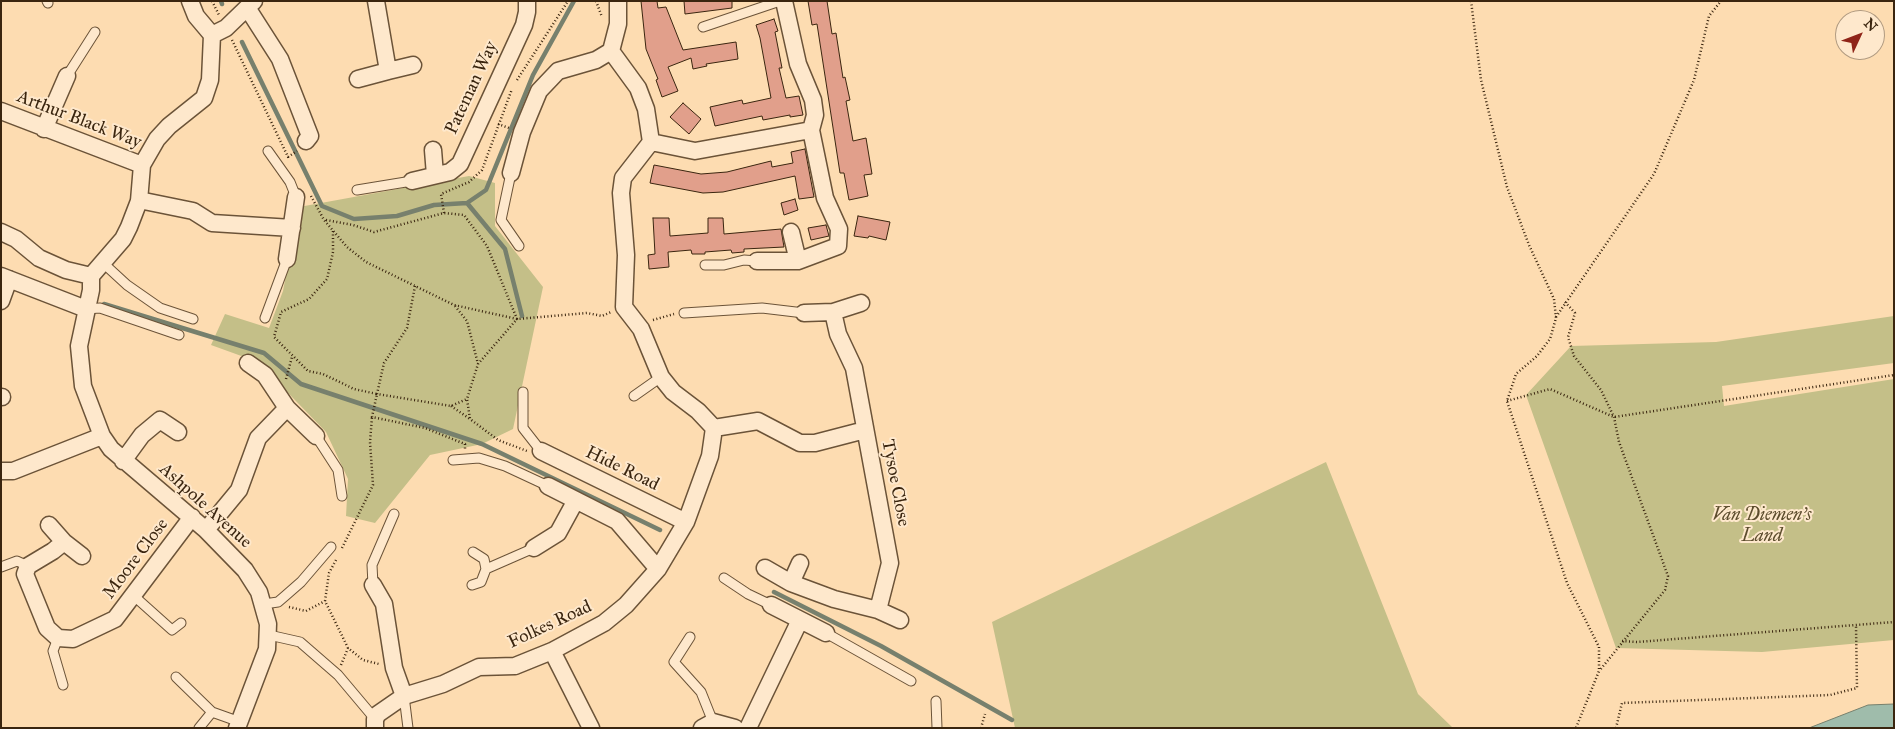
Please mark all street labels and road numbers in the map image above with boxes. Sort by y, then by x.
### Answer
street label: Pateman Way [441,38,503,138]
street label: Arthur Black Way [14,86,144,154]
street label: Tysoe Close [876,438,914,528]
street label: Hide Road [582,442,662,496]
street label: Ashpole Avenue [154,459,256,553]
street label: Moore Close [99,515,173,603]
street label: Folkes Road [505,596,595,654]

